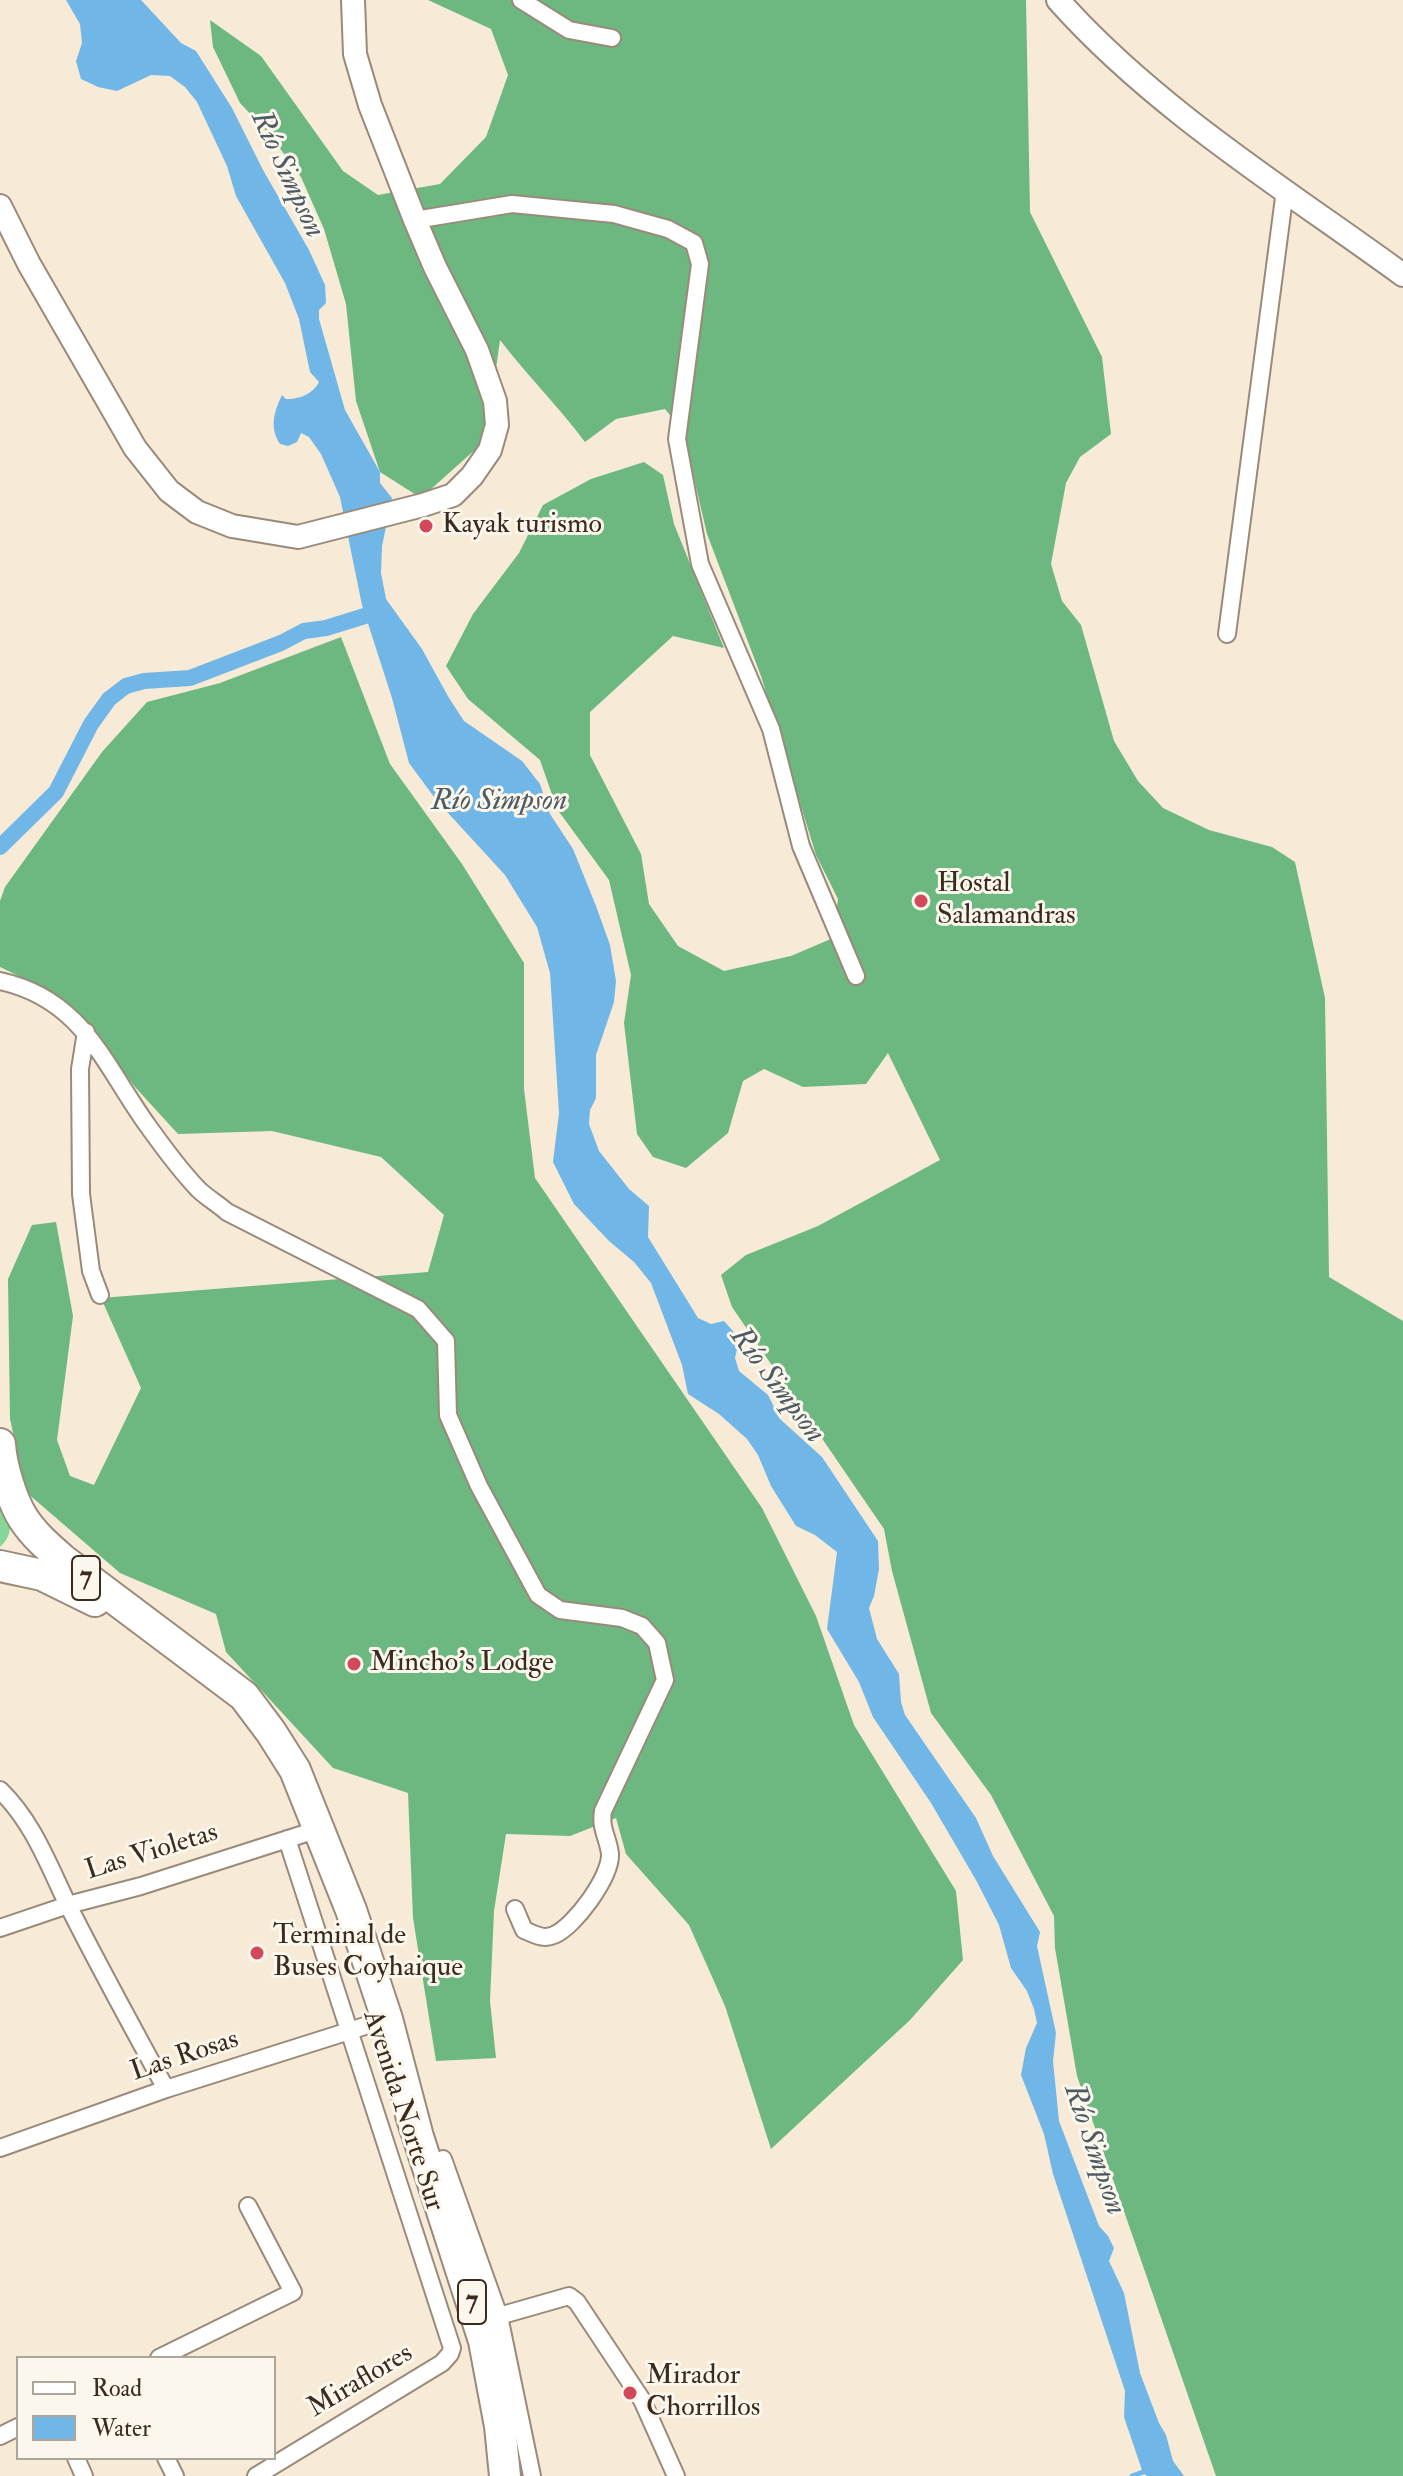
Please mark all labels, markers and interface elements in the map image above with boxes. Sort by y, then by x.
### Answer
water label: Río Simpson [241,106,331,244]
place label: Kayak turismo [442,509,602,543]
marker: Kayak turismo [417,517,435,535]
water label: Río Simpson [431,785,567,821]
place label: Hostal Salamandras [937,868,1076,934]
marker: Hostal Salamandras [912,892,930,910]
water label: Río Simpson [721,1321,831,1451]
road number: 7 [72,1556,100,1600]
place label: Mincho's Lodge [370,1647,554,1681]
marker: Mincho's Lodge [345,1655,363,1673]
street label: Las Violetas [82,1817,222,1889]
place label: Terminal de Buses Coyhaique [273,1920,463,1986]
marker: Terminal de Buses Coyhaique [248,1944,266,1962]
street label: Avenida Norte Sur [354,2006,450,2216]
street label: Las Rosas [127,2024,243,2090]
water label: Río Simpson [1054,2080,1132,2220]
road number: 7 [458,2280,486,2324]
street label: Miraflores [303,2338,419,2426]
legend [16,2356,276,2460]
place label: Mirador Chorrillos [646,2360,760,2426]
text: Road [92,2373,142,2404]
marker: Mirador Chorrillos [621,2384,639,2402]
text: Water [92,2413,151,2444]

